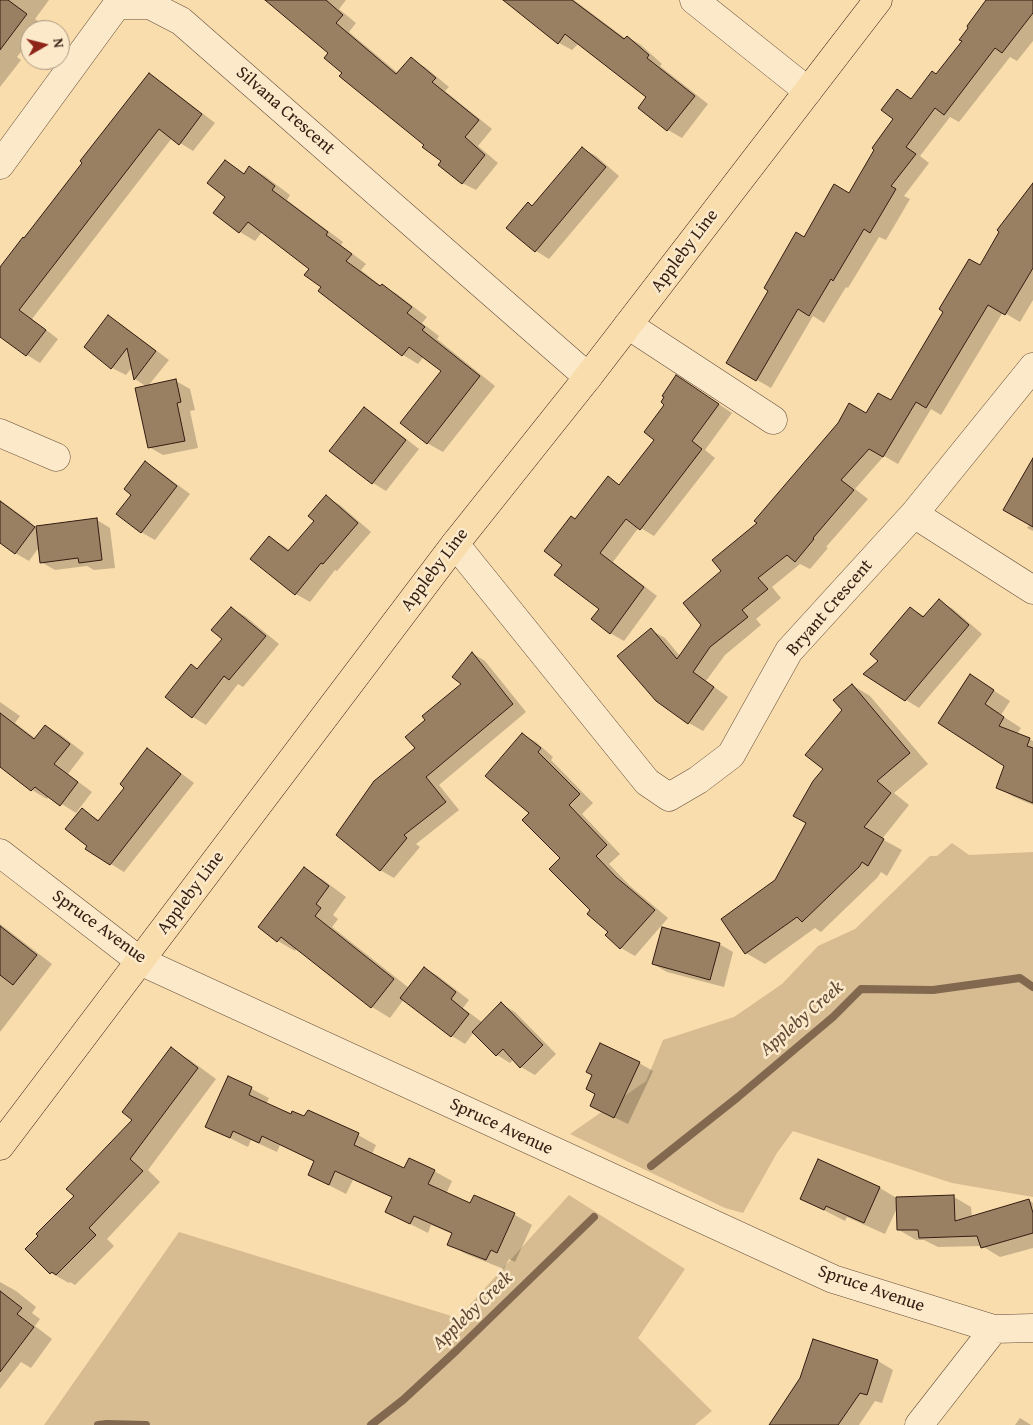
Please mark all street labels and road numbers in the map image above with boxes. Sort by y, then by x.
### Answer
street label: Silvana Crescent [231,62,339,160]
street label: Appleby Line [647,205,723,297]
street label: Appleby Line [397,524,473,616]
street label: Bryant Crescent [782,555,878,661]
street label: Appleby Line [153,847,229,939]
street label: Spruce Avenue [48,886,150,968]
street label: Spruce Avenue [446,1094,556,1160]
street label: Spruce Avenue [815,1261,927,1317]

